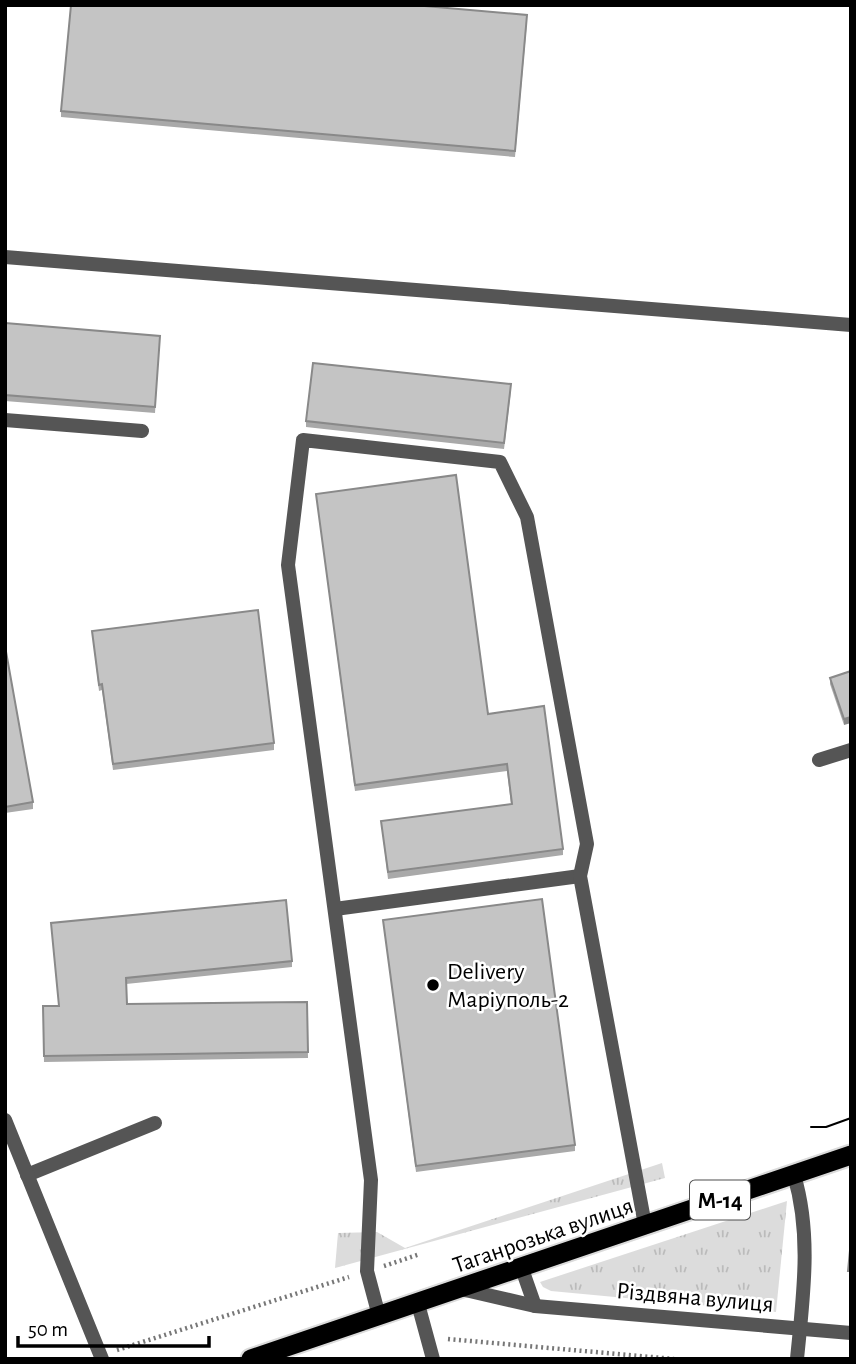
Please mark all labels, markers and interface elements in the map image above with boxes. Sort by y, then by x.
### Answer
place label: Delivery Марiуполь-2 [447,960,569,1012]
marker: Delivery Марiуполь-2 [425,977,441,993]
road number: М-14 [690,1180,750,1219]
street label: Таганрозька вулиця [450,1194,637,1278]
street label: Різдвяна вулиця [615,1279,774,1317]
scale bar [18,1304,208,1348]
text: 50 m [28,1319,68,1340]

